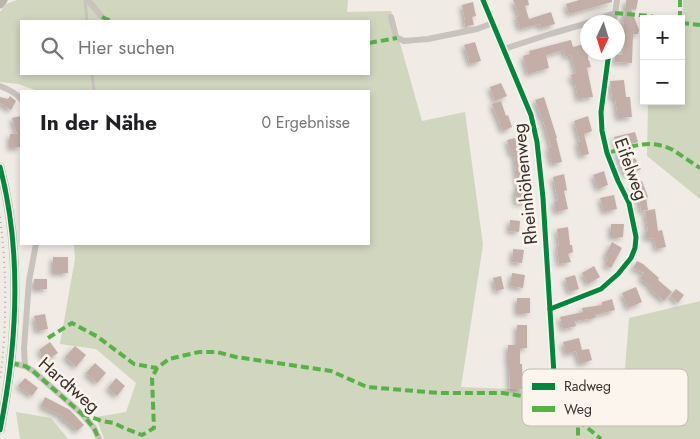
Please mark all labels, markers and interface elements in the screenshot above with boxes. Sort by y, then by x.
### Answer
north arrow [580,15,625,60]
map controls [640,15,685,105]
button: + [640,15,685,60]
search box [20,20,370,75]
icon: search [38,34,66,62]
text: Hier suchen [78,34,175,61]
button: − [640,60,685,105]
text: In der Nähe [40,108,157,138]
text: 0 Ergebnisse [261,111,350,134]
street label: Rheinhöhenweg [506,122,544,246]
street label: Eifelweg [608,134,654,204]
street label: Hardtweg [33,351,105,419]
legend [522,369,688,426]
text: Radweg [564,376,611,396]
text: Weg [564,399,592,419]

